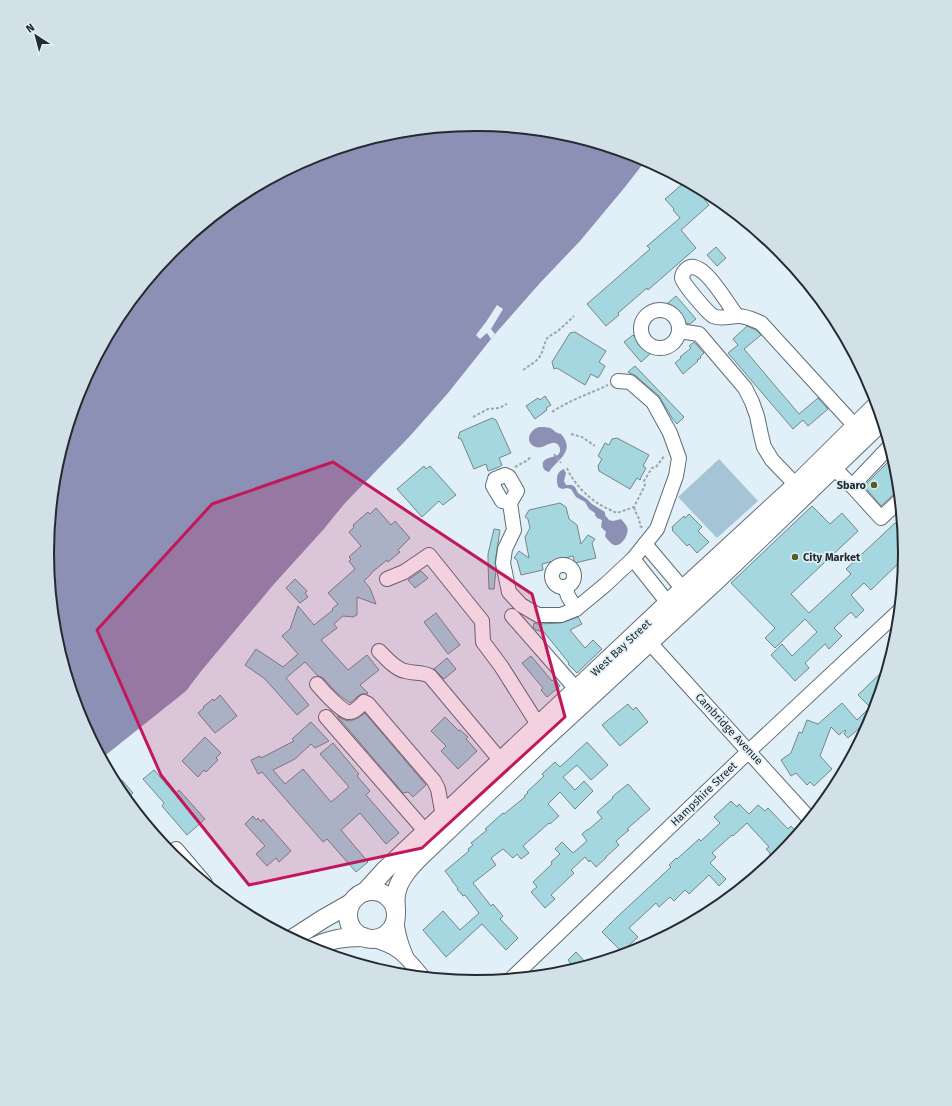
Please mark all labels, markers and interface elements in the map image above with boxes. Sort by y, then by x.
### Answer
north arrow [16,16,56,56]
text: N [24,21,37,36]
place label: Sbaro [837,479,867,492]
marker: Sbaro [869,480,879,490]
place label: City Market [803,551,861,564]
marker: City Market [790,552,800,562]
street label: West Bay Street [588,617,654,679]
street label: Cambridge Avenue [693,691,765,767]
street label: Hampshire Street [668,759,740,829]

